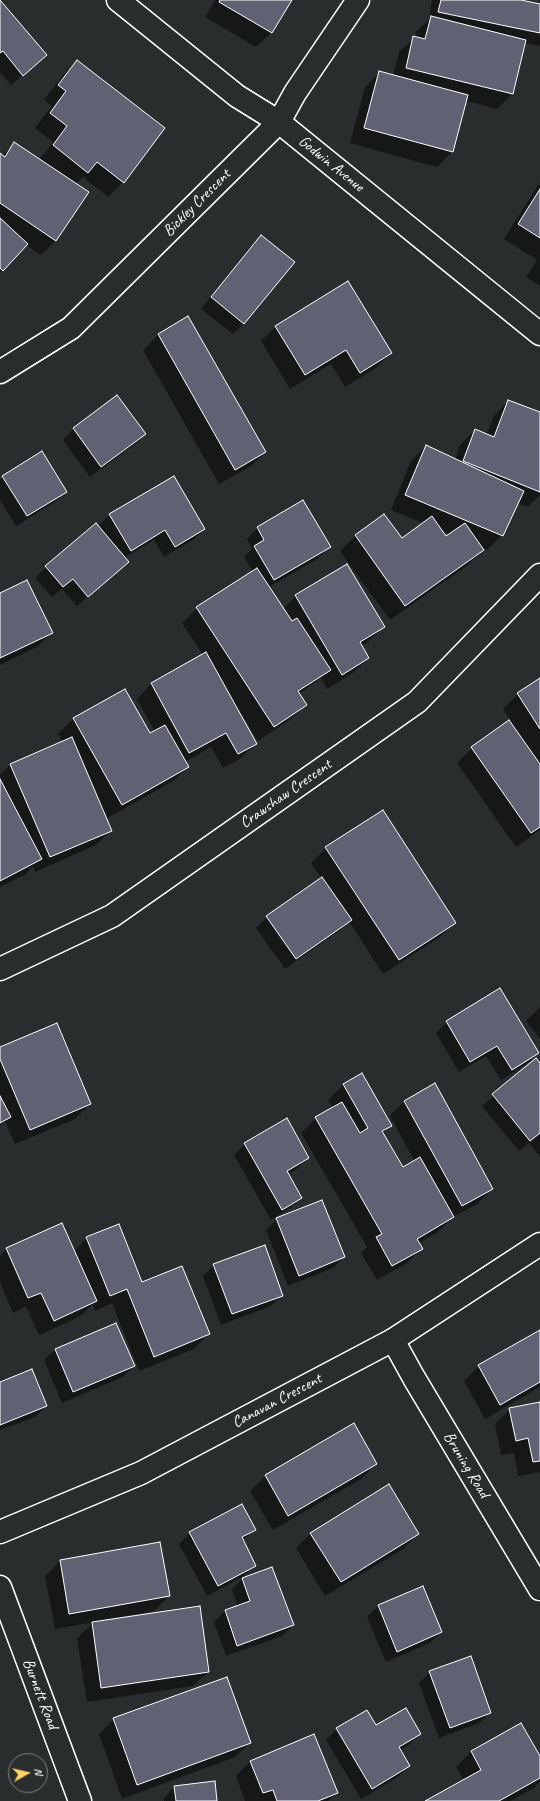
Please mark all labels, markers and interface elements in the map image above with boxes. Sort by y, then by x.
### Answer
street label: Godwin Avenue [294,132,368,196]
street label: Bickley Crescent [159,165,235,241]
street label: Crawshaw Crescent [236,755,336,833]
street label: Canavan Crescent [229,1369,325,1433]
street label: Bruning Road [439,1428,493,1502]
street label: Burnett Road [18,1656,62,1732]
north arrow [8,1753,48,1793]
text: N [31,1767,46,1776]

